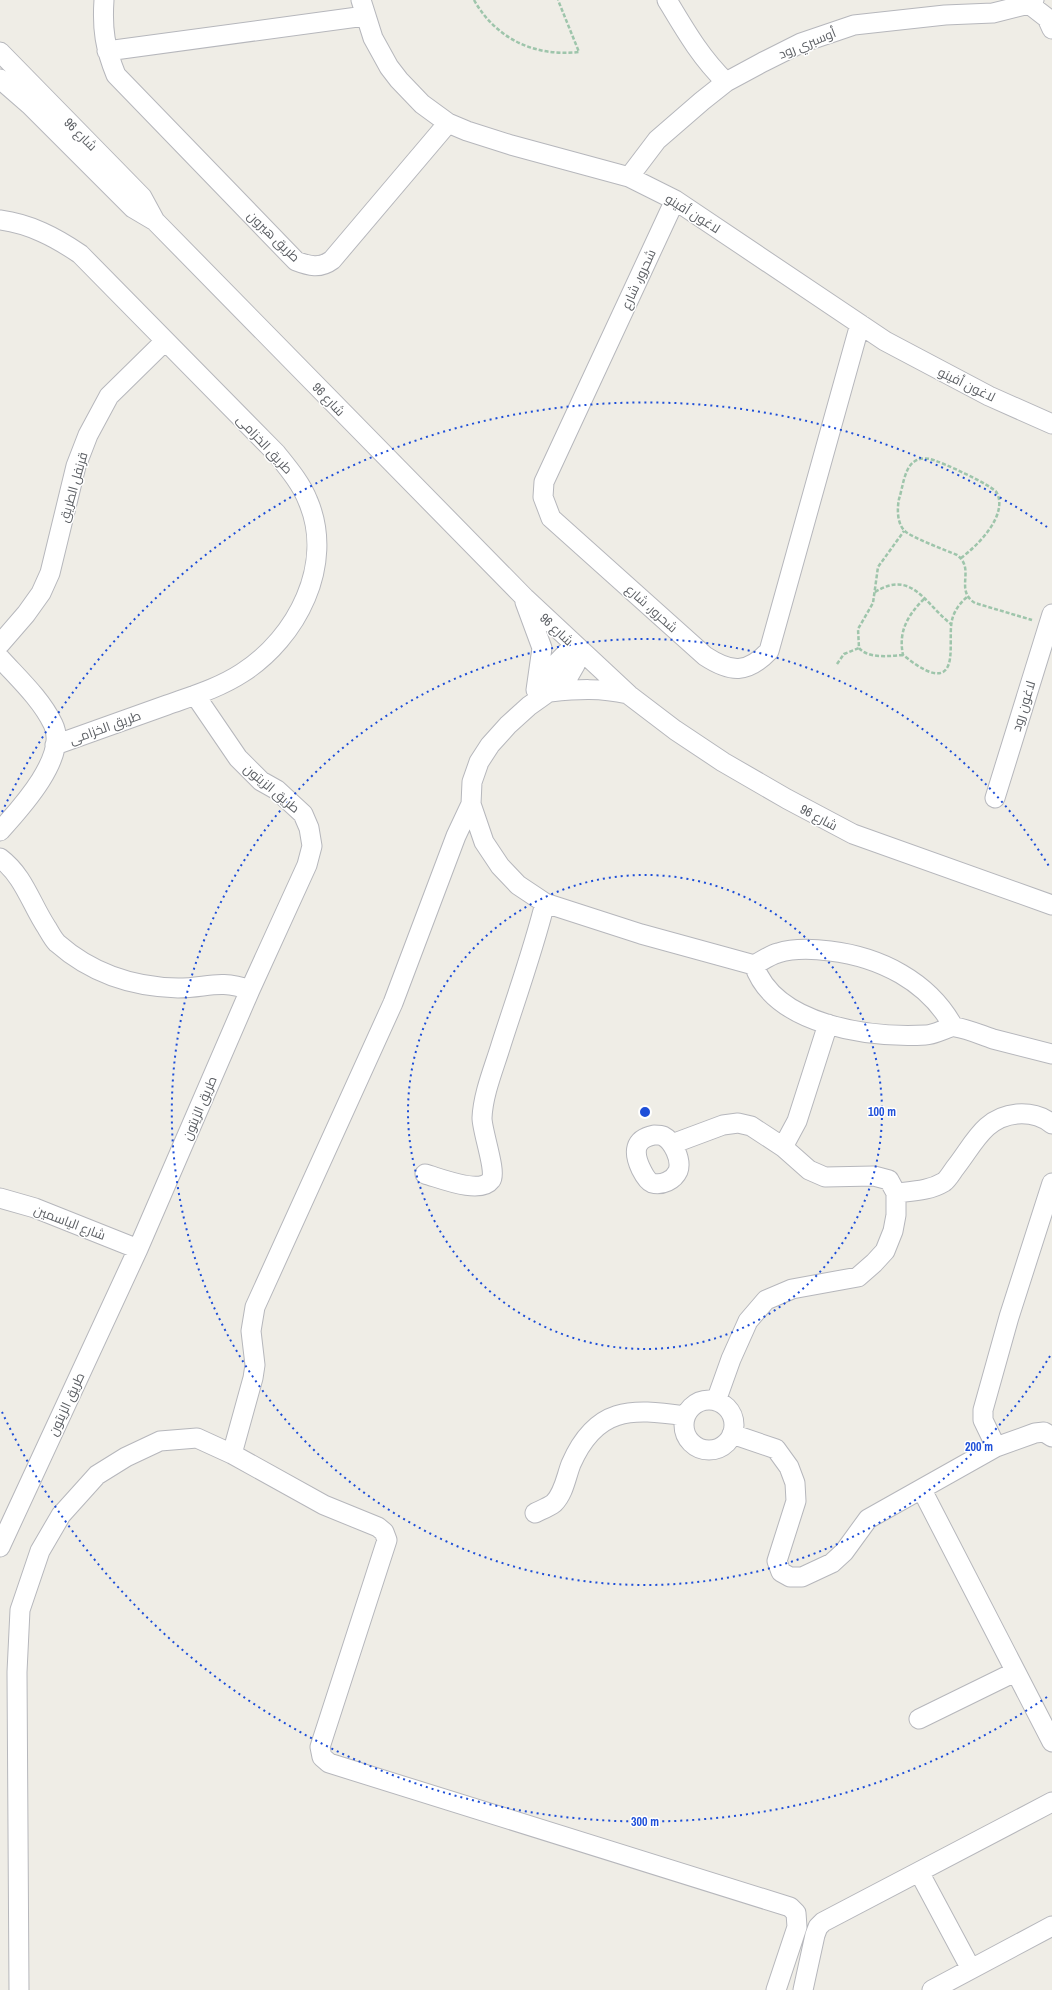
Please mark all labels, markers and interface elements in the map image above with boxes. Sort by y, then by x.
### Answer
street label: أوسبري رود [776,24,840,65]
street label: شارع 96 [60,114,101,155]
street label: لاغون أفينو [662,190,723,237]
street label: طريق هيرون [244,207,303,266]
street label: شحرور، شارع [617,247,660,312]
street label: لاغون أفينو [935,363,998,406]
street label: شارع 96 [309,379,349,420]
street label: طريق الخزامى [233,411,296,478]
street label: قرنفل الطريق [55,450,92,524]
street label: شحرور، شارع [622,581,681,636]
street label: شارع 96 [536,610,577,649]
street label: لاغون رود [1008,679,1039,733]
street label: طريق الخزامى [67,707,143,748]
street label: طريق الزيتون [240,760,303,817]
street label: شارع 96 [797,801,840,834]
street label: طريق الزيتون [178,1074,221,1143]
text: 100 m [868,1104,896,1120]
centre of rings [638,1105,652,1119]
street label: شارع الياسمين [32,1201,108,1244]
street label: طريق الزيتون [44,1370,89,1439]
text: 200 m [965,1439,993,1455]
text: 300 m [631,1814,659,1830]

